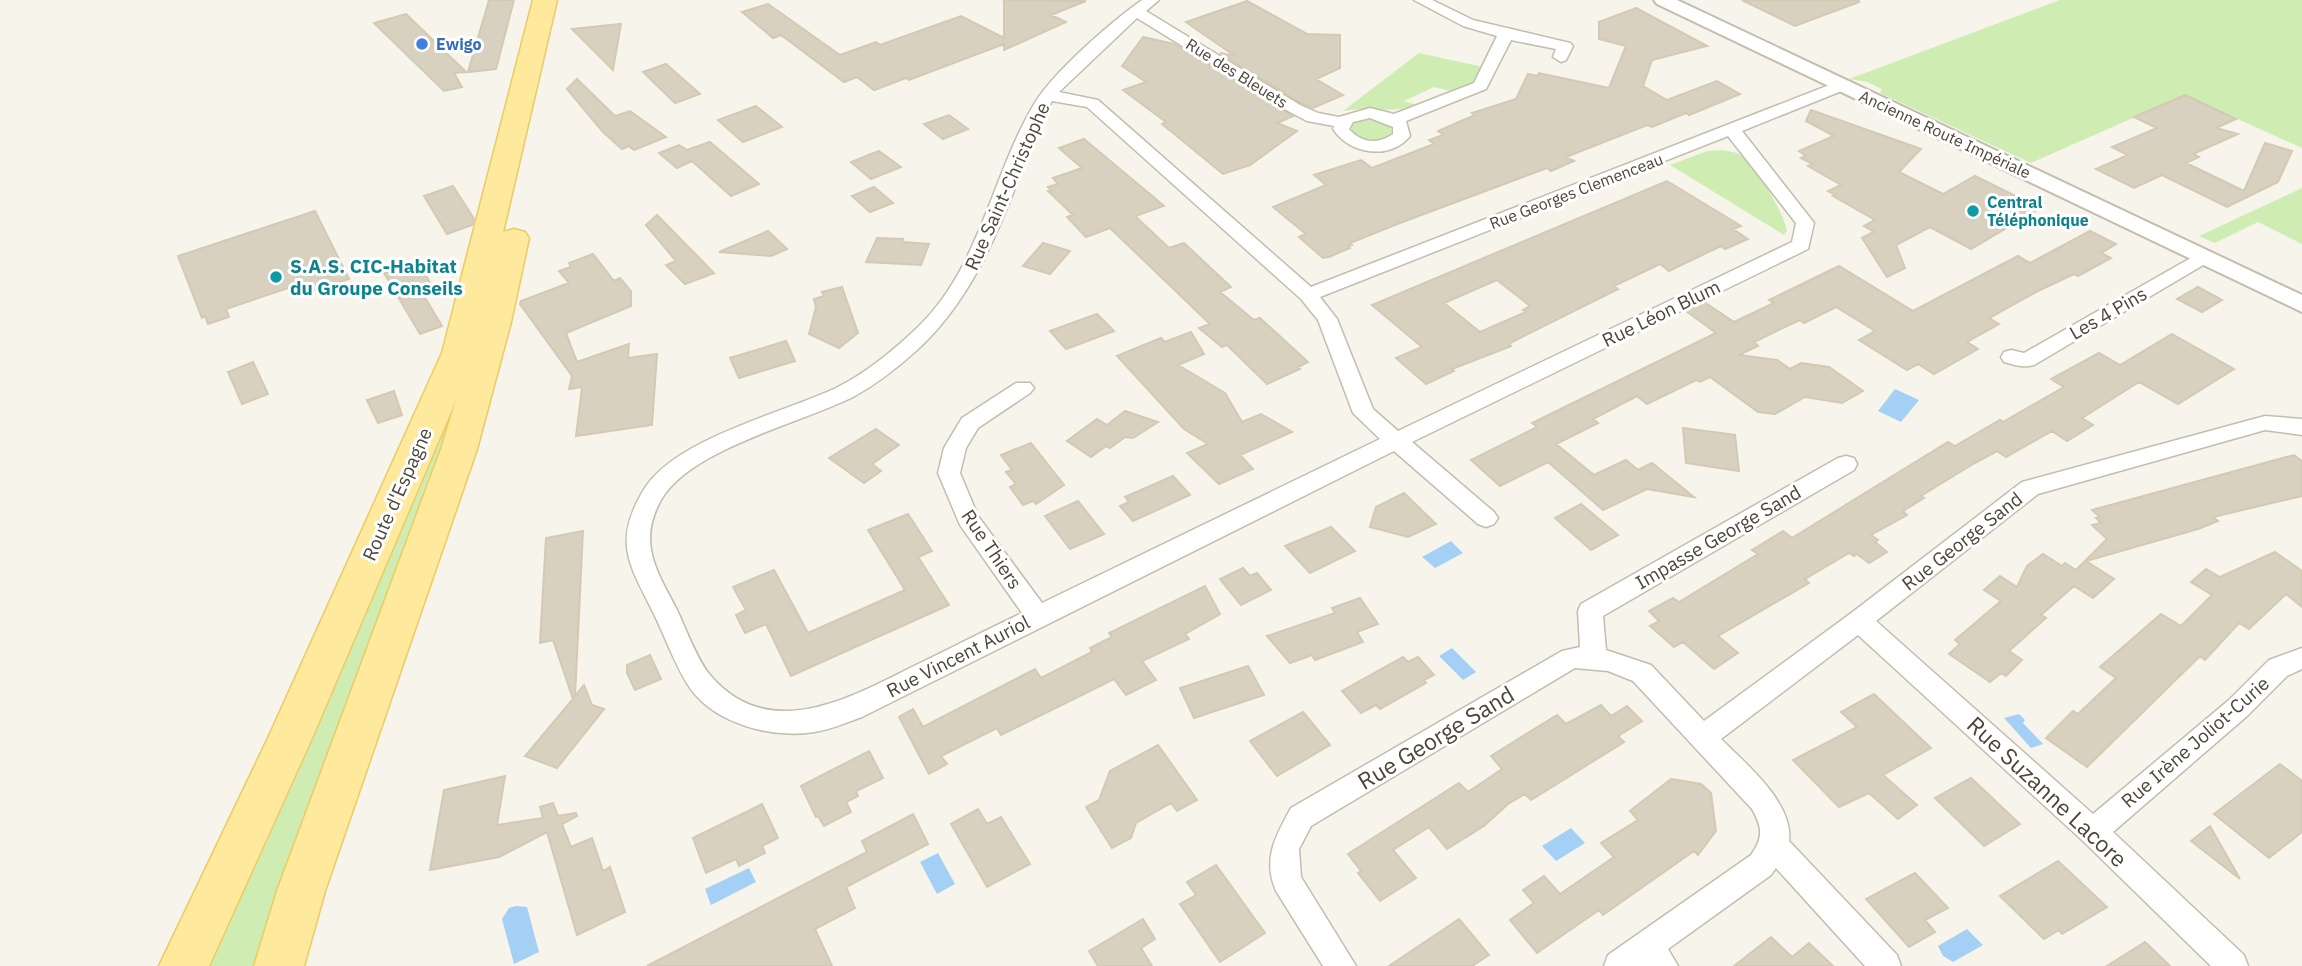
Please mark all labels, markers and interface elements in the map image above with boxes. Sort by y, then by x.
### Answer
place label: Ewigo [436,34,482,54]
street label: Rue des Bleuets [1182,34,1292,112]
marker: Ewigo [414,36,430,52]
street label: Ancienne Route Impériale [1856,85,2034,183]
street label: Rue Saint-Christophe [959,98,1055,274]
street label: Rue Georges Clemenceau [1486,149,1666,233]
place label: Central Téléphonique [1987,192,2089,230]
marker: Central Téléphonique [1965,203,1981,219]
place label: S.A.S. CIC-Habitat du Groupe Conseils [290,254,463,300]
marker: S.A.S. CIC-Habitat du Groupe Conseils [268,269,284,285]
street label: Rue Léon Blum [1598,274,1724,352]
street label: Les 4 Pins [2065,281,2151,345]
street label: Route d'Espagne [357,424,437,564]
street label: Impasse George Sand [1631,480,1805,594]
street label: Rue George Sand [1897,486,2027,596]
street label: Rue Thiers [957,505,1027,593]
street label: Rue Vincent Auriol [882,610,1034,702]
street label: Rue Irène Joliot-Curie [2116,671,2274,813]
street label: Rue George Sand [1352,679,1519,796]
street label: Rue Suzanne Lacore [1961,709,2134,873]

